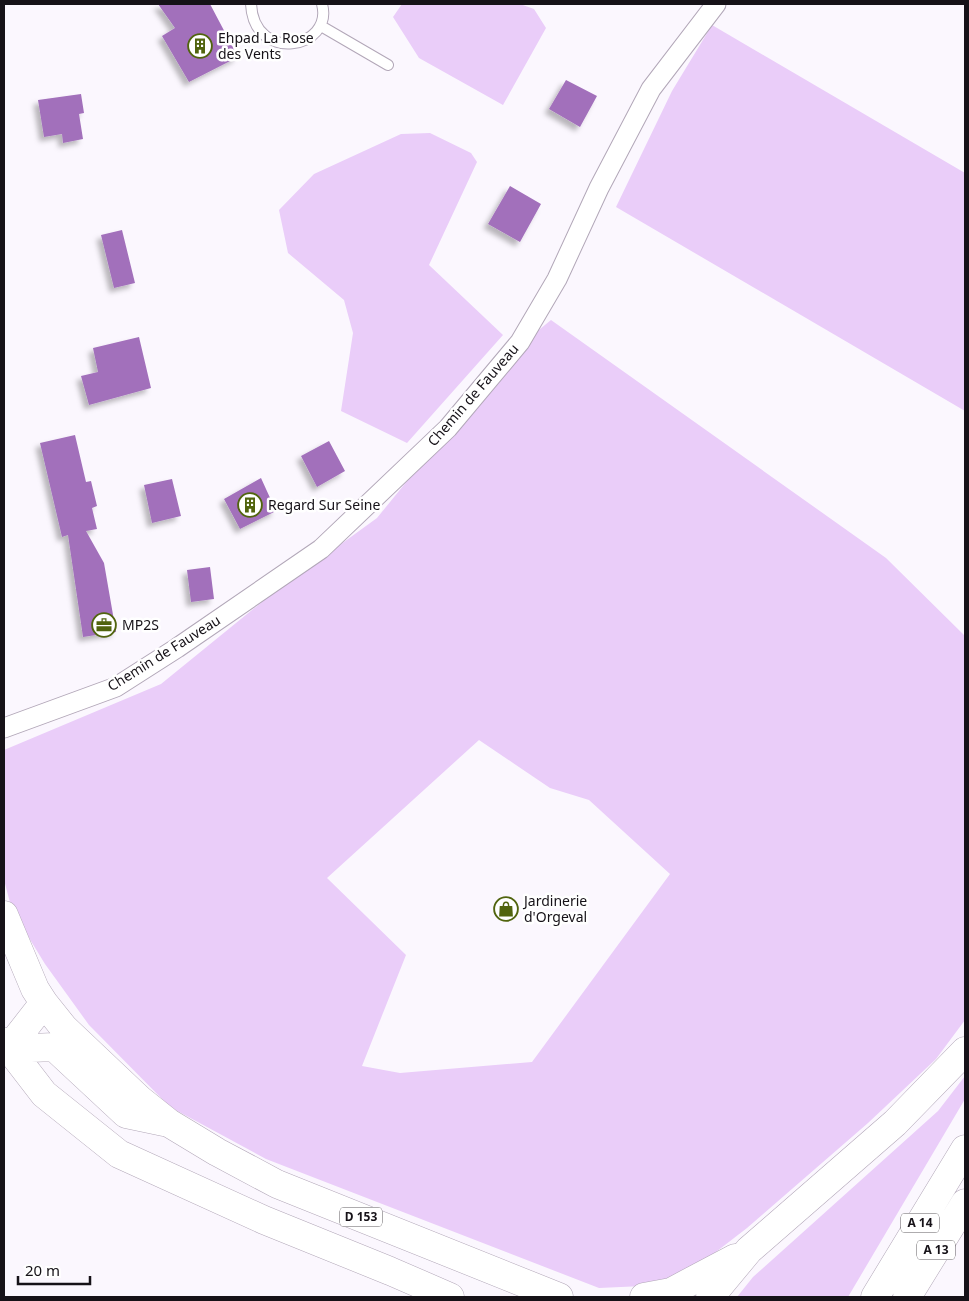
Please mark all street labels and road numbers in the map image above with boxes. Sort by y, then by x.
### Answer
street label: Chemin de Fauveau [423,339,522,450]
street label: Chemin de Fauveau [104,610,224,695]
road number: D 153 [340,1208,382,1226]
road number: A 14 [901,1214,939,1232]
road number: A 13 [917,1240,955,1260]

